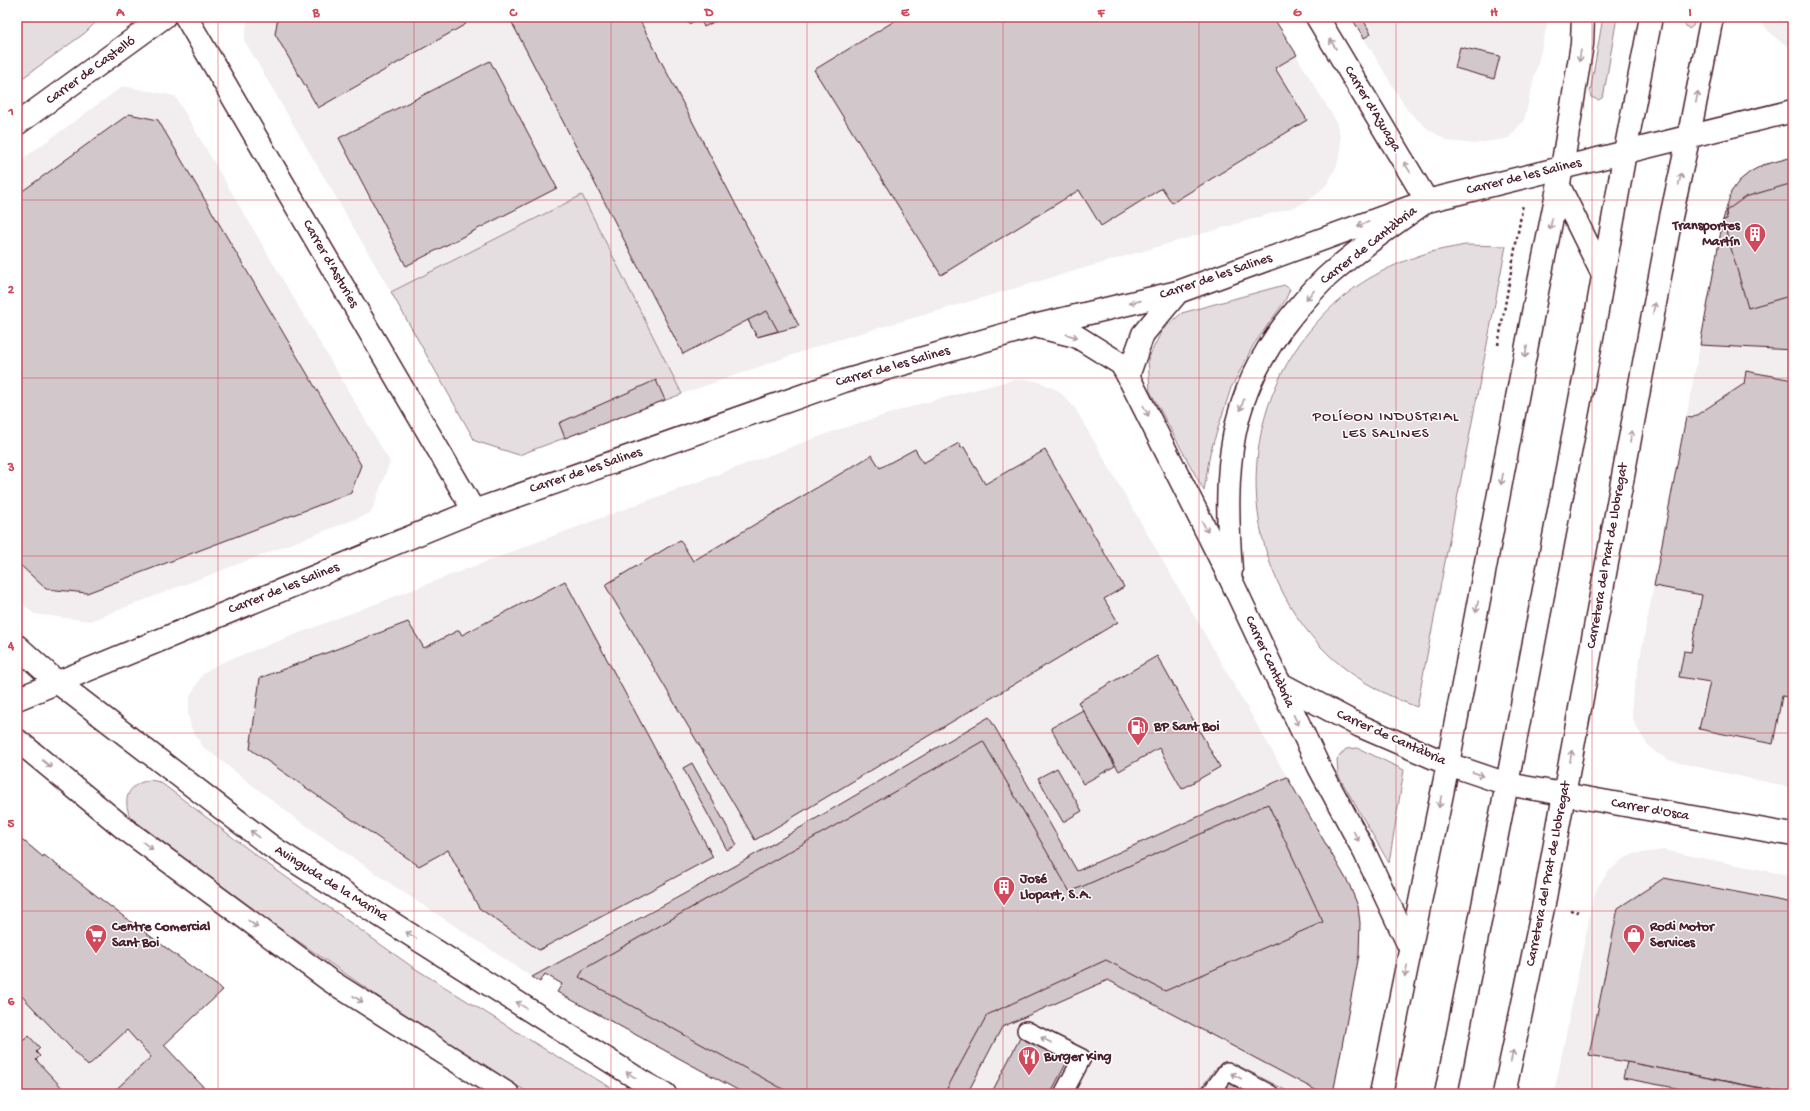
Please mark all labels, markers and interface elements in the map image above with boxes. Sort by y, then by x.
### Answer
text: A [115,6,125,21]
text: B [312,6,321,21]
text: C [508,6,518,21]
text: D [704,6,714,21]
text: E [901,6,910,21]
text: F [1097,6,1106,21]
text: G [1293,6,1302,21]
text: H [1490,6,1498,21]
text: I [1688,6,1692,21]
street label: Carrer de Castelló [43,33,139,109]
one-way arrow [1329,39,1337,50]
one-way arrow [1576,49,1584,62]
street label: Carrer d'Azuaga [1340,63,1405,156]
one-way arrow [1693,90,1701,103]
text: 1 [7,105,14,120]
street label: Carrer de les Salines [1465,154,1584,199]
one-way arrow [1403,162,1411,173]
one-way arrow [1676,173,1684,186]
street label: Carrer de Cantàbria [1317,202,1422,289]
street label: Carrer d'Asturies [298,217,362,312]
one-way arrow [1546,217,1554,230]
place label: Transportes Martín [1672,218,1741,251]
one-way arrow [1357,221,1370,228]
building icon: Transportes Martín [1742,221,1768,254]
street label: Carrer de les Salines [1158,250,1275,304]
text: 2 [8,283,15,298]
one-way arrow [1305,290,1314,300]
one-way arrow [1128,299,1141,307]
one-way arrow [1651,302,1659,315]
one-way arrow [1065,333,1078,340]
street label: Carrer de les Salines [834,342,953,391]
one-way arrow [1521,345,1529,358]
one-way arrow [1237,398,1245,410]
one-way arrow [1143,405,1150,417]
district label: POLÍGON INDUSTRIAL LES SALINES [1312,408,1459,443]
one-way arrow [1627,430,1635,443]
street label: Carrer de les Salines [528,444,645,498]
text: 3 [7,461,15,476]
street label: Carretera del Prat de Llobregat [1583,461,1633,650]
one-way arrow [1497,473,1505,486]
one-way arrow [1201,521,1209,533]
street label: Carrer de les Salines [226,559,343,619]
one-way arrow [1473,600,1481,613]
street label: Carrer Cantàbria [1240,613,1298,712]
text: 4 [7,639,15,654]
street label: Carrer de Cantàbria [1334,706,1450,770]
fuel station icon: BP Sant Boi [1125,714,1151,747]
one-way arrow [1293,714,1300,726]
place label: BP Sant Boi [1153,719,1220,736]
one-way arrow [1568,750,1576,763]
one-way arrow [42,760,52,769]
one-way arrow [1471,771,1484,778]
street label: Carretera del Prat de Llobregat [1523,779,1576,968]
one-way arrow [1436,795,1444,808]
street label: Carrer d'Osca [1610,795,1691,825]
text: 5 [8,817,15,832]
one-way arrow [250,830,261,839]
one-way arrow [1352,830,1360,842]
one-way arrow [143,842,154,850]
street label: Avinguda de la Marina [271,842,392,927]
place label: José Llopart, S.A. [1019,871,1092,904]
building icon: José Llopart, S.A. [991,874,1017,907]
place label: Centre Comercial Sant Boi [111,919,210,952]
one-way arrow [247,919,258,928]
place label: Rodi Motor Services [1649,919,1716,952]
supermarket icon: Centre Comercial Sant Boi [83,922,109,955]
shop icon: Rodi Motor Services [1621,922,1647,955]
one-way arrow [405,931,417,939]
one-way arrow [1401,964,1409,977]
text: 6 [8,995,15,1010]
one-way arrow [353,995,364,1003]
one-way arrow [516,1001,527,1009]
one-way arrow [1040,1036,1052,1043]
restaurant icon: Burger King [1016,1044,1042,1077]
place label: Burger King [1043,1049,1112,1066]
one-way arrow [1508,1050,1516,1063]
one-way arrow [625,1070,637,1078]
one-way arrow [1230,1072,1242,1079]

